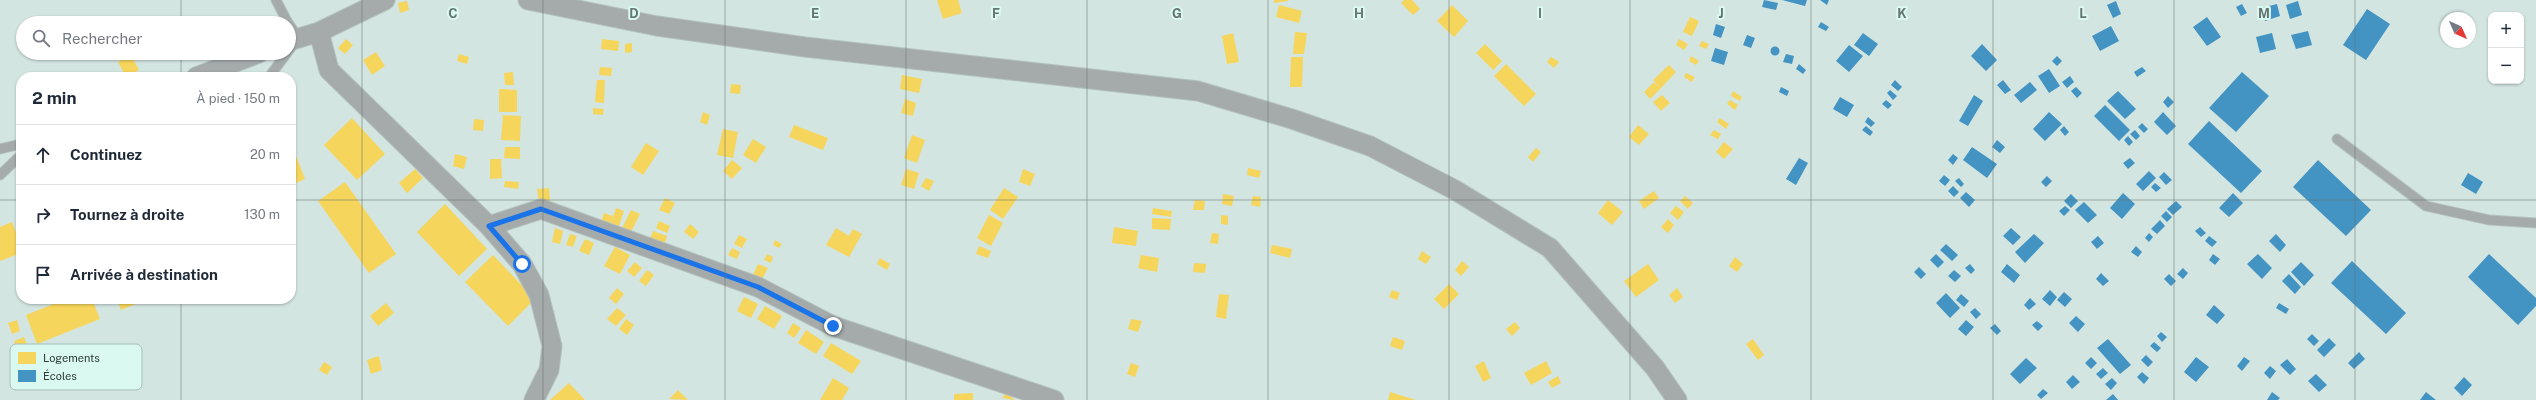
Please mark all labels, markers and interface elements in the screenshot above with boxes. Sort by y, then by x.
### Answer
text: C [448,6,458,21]
text: D [629,6,639,21]
text: E [811,6,819,21]
text: F [992,6,1000,21]
text: G [1172,6,1182,21]
text: H [1354,6,1364,21]
text: I [1538,6,1542,21]
text: J [1718,6,1724,21]
text: K [1897,6,1907,21]
text: L [2079,6,2087,21]
text: M [2258,6,2270,21]
north arrow [2440,12,2476,48]
map controls [2488,12,2524,84]
button: + [2488,12,2524,48]
search box [16,16,296,60]
icon: search [30,27,52,49]
text: Rechercher [62,30,142,47]
button: − [2488,48,2524,84]
text: 2 min [32,88,77,108]
text: À pied · 150 m [196,91,280,106]
icon: ahead [32,144,54,166]
text: Continuez [70,146,142,163]
text: 20 m [250,147,280,162]
icon: right [32,204,54,226]
text: Tournez à droite [70,206,184,223]
text: 130 m [244,207,280,222]
route start [513,255,531,273]
icon: arrive [32,264,54,286]
text: Arrivée à destination [70,266,218,283]
route end [824,317,842,335]
legend [10,344,142,390]
text: Logements [43,352,100,364]
text: Écoles [43,369,77,382]

